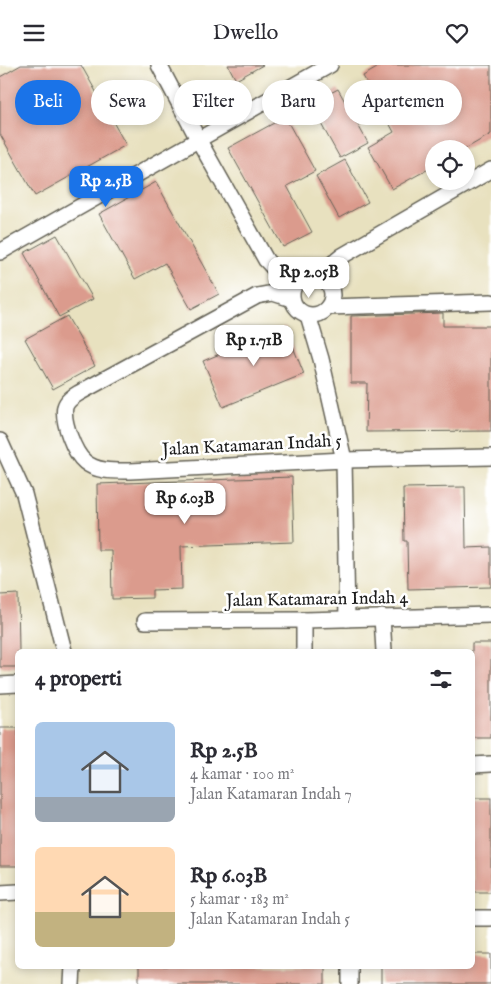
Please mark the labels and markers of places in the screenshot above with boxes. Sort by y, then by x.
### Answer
pin: Rp 2.5B [60,165,152,208]
pin: Rp 2.05B [257,257,361,299]
pin: Rp 1.71B [202,325,306,367]
pin: Rp 6.03B [133,483,237,525]

